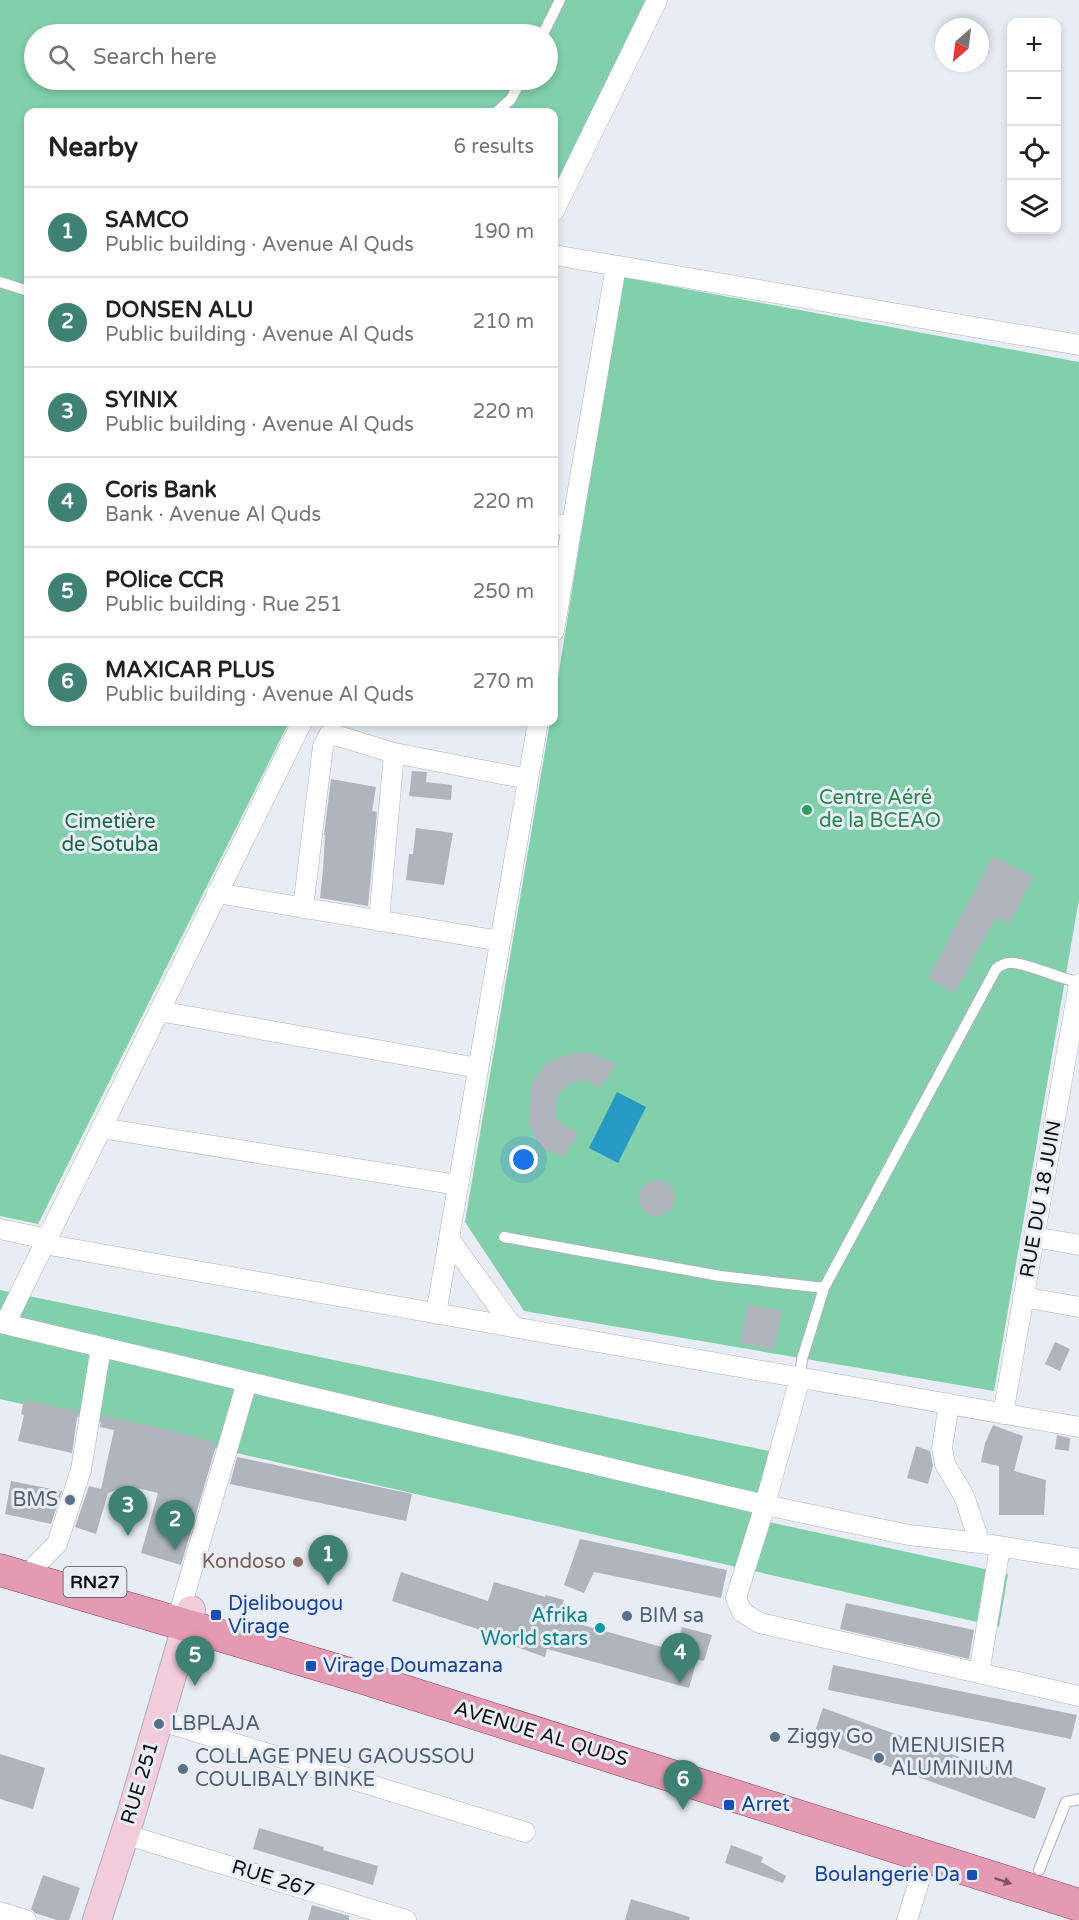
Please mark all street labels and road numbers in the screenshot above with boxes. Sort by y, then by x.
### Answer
street label: RUE DU 18 JUIN [1015,1118,1067,1280]
road number: RN27 [64,1567,127,1597]
street label: AVENUE AL QUDS [451,1696,631,1772]
street label: RUE 251 [116,1739,164,1827]
street label: RUE 267 [229,1855,317,1903]

